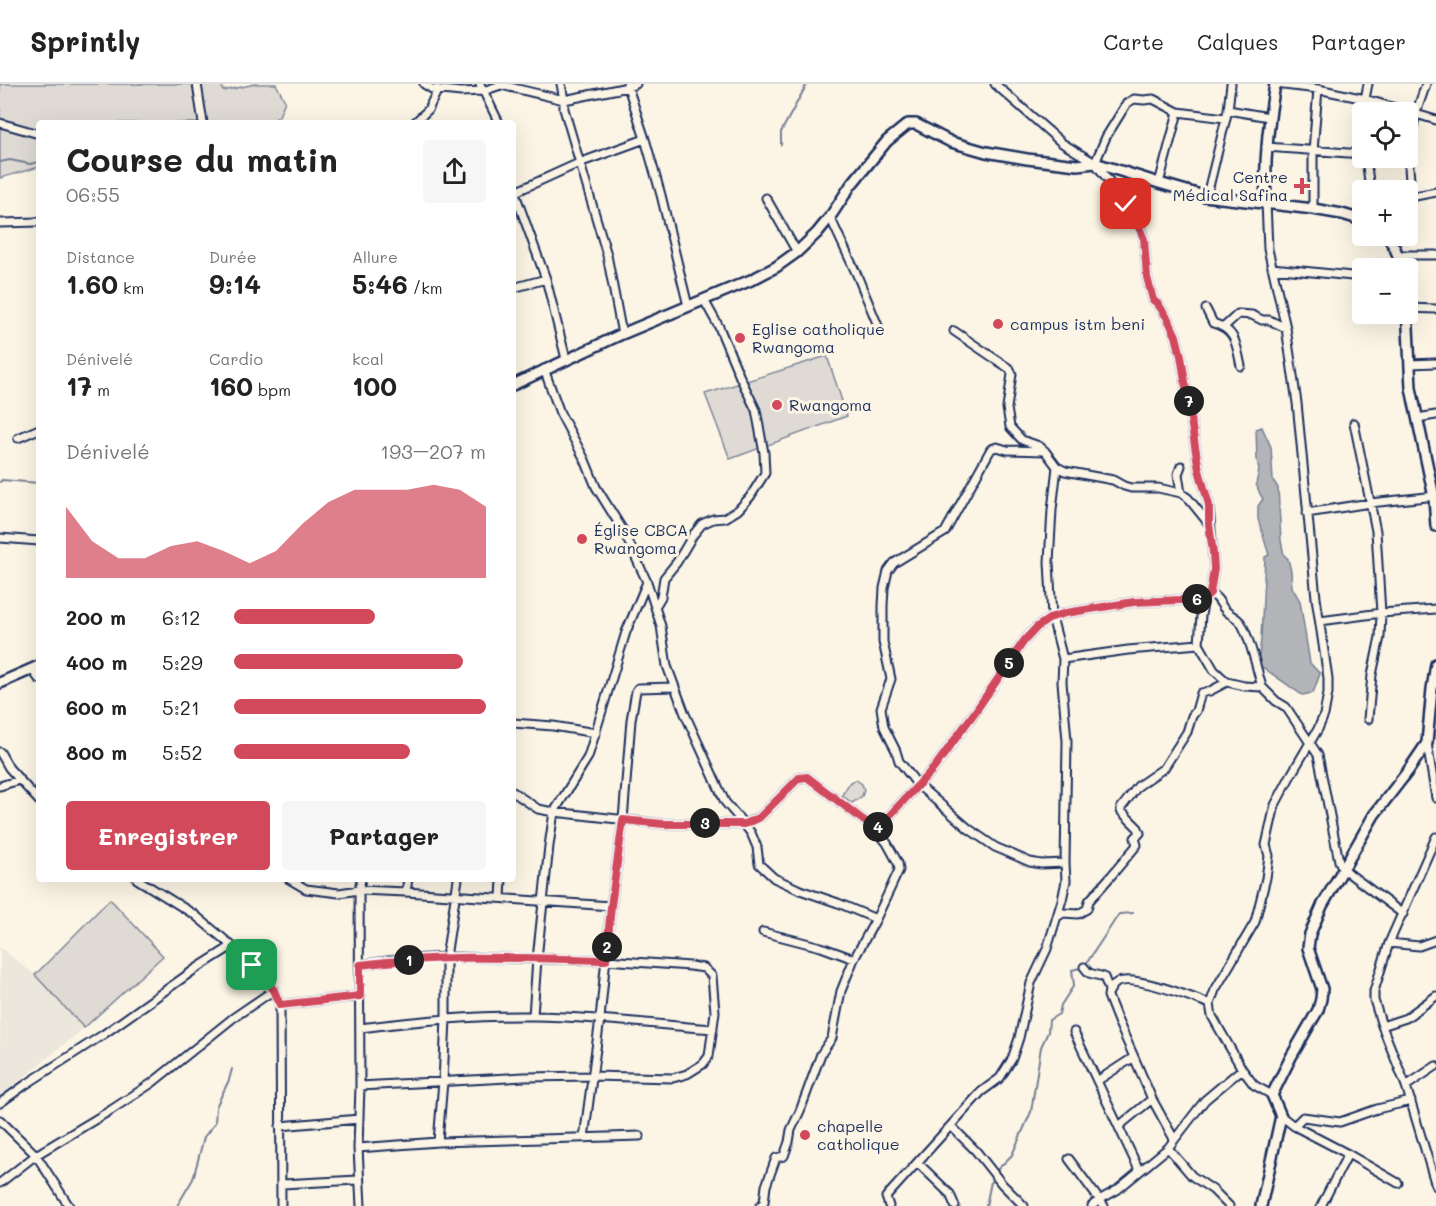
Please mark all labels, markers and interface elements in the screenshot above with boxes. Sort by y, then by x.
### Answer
text: Sprintly [30,23,140,59]
text: Carte [1103,28,1164,55]
text: Calques [1197,28,1279,55]
text: Partager [1312,28,1406,55]
map controls [1352,102,1418,324]
button: locate [1352,102,1418,168]
text: Course du matin [66,137,338,180]
button: share [423,140,486,203]
place label: Centre Médical Safina [1173,166,1288,205]
marker: Centre Médical Safina [1293,177,1311,195]
pin [1100,178,1151,229]
button: + [1352,180,1418,246]
text: 06:55 [66,181,120,207]
icon: check [1109,187,1142,220]
text: Distance [66,246,135,267]
text: Durée [209,246,257,267]
text: Allure [352,246,398,267]
button: − [1352,258,1418,324]
text: 1.60 [66,267,118,301]
text: 9:14 [209,267,261,301]
text: 5:46 [352,267,408,301]
text: km [118,277,144,298]
text: /km [408,277,442,298]
place label: campus istm beni [1010,313,1145,334]
marker: campus istm beni [991,317,1005,331]
place label: Eglise catholique Rwangoma [752,318,885,357]
marker: Eglise catholique Rwangoma [733,331,747,345]
text: Dénivelé [66,348,133,369]
text: Cardio [209,348,263,369]
text: kcal [352,348,384,369]
text: 17 [66,369,92,403]
text: 160 [209,369,253,403]
text: 100 [352,369,397,403]
text: m [92,379,110,400]
text: bpm [253,379,291,400]
pin: 7 [1174,386,1204,416]
text: 7 [1185,390,1193,411]
place label: Rwangoma [789,394,872,415]
marker: Rwangoma [770,398,784,412]
text: Dénivelé [66,438,150,464]
text: 193–207 m [380,438,486,464]
place label: Église CBCA Rwangoma [594,519,688,558]
marker: Église CBCA Rwangoma [575,532,589,546]
pin: 6 [1182,584,1212,614]
text: 6 [1192,588,1202,609]
text: 200 m [66,604,126,630]
text: 6:12 [162,604,200,630]
pin: 5 [994,648,1024,678]
text: 400 m [66,649,127,675]
text: 5:29 [162,649,203,675]
text: 5 [1004,652,1014,673]
text: 600 m [66,694,127,720]
text: 5:21 [162,694,200,720]
text: 800 m [66,739,127,765]
text: 5:52 [162,739,203,765]
button: Enregistrer [66,801,270,870]
button: Partager [282,801,486,870]
pin: 3 [690,808,720,838]
text: 3 [700,812,710,833]
pin: 4 [863,812,893,842]
text: 4 [873,816,883,837]
pin: 2 [592,932,622,962]
text: 2 [603,936,611,957]
pin [226,939,277,990]
pin: 1 [394,945,424,975]
icon: arrive [235,948,268,981]
text: 1 [405,949,413,970]
place label: chapelle catholique [817,1115,900,1154]
marker: chapelle catholique [798,1128,812,1142]

